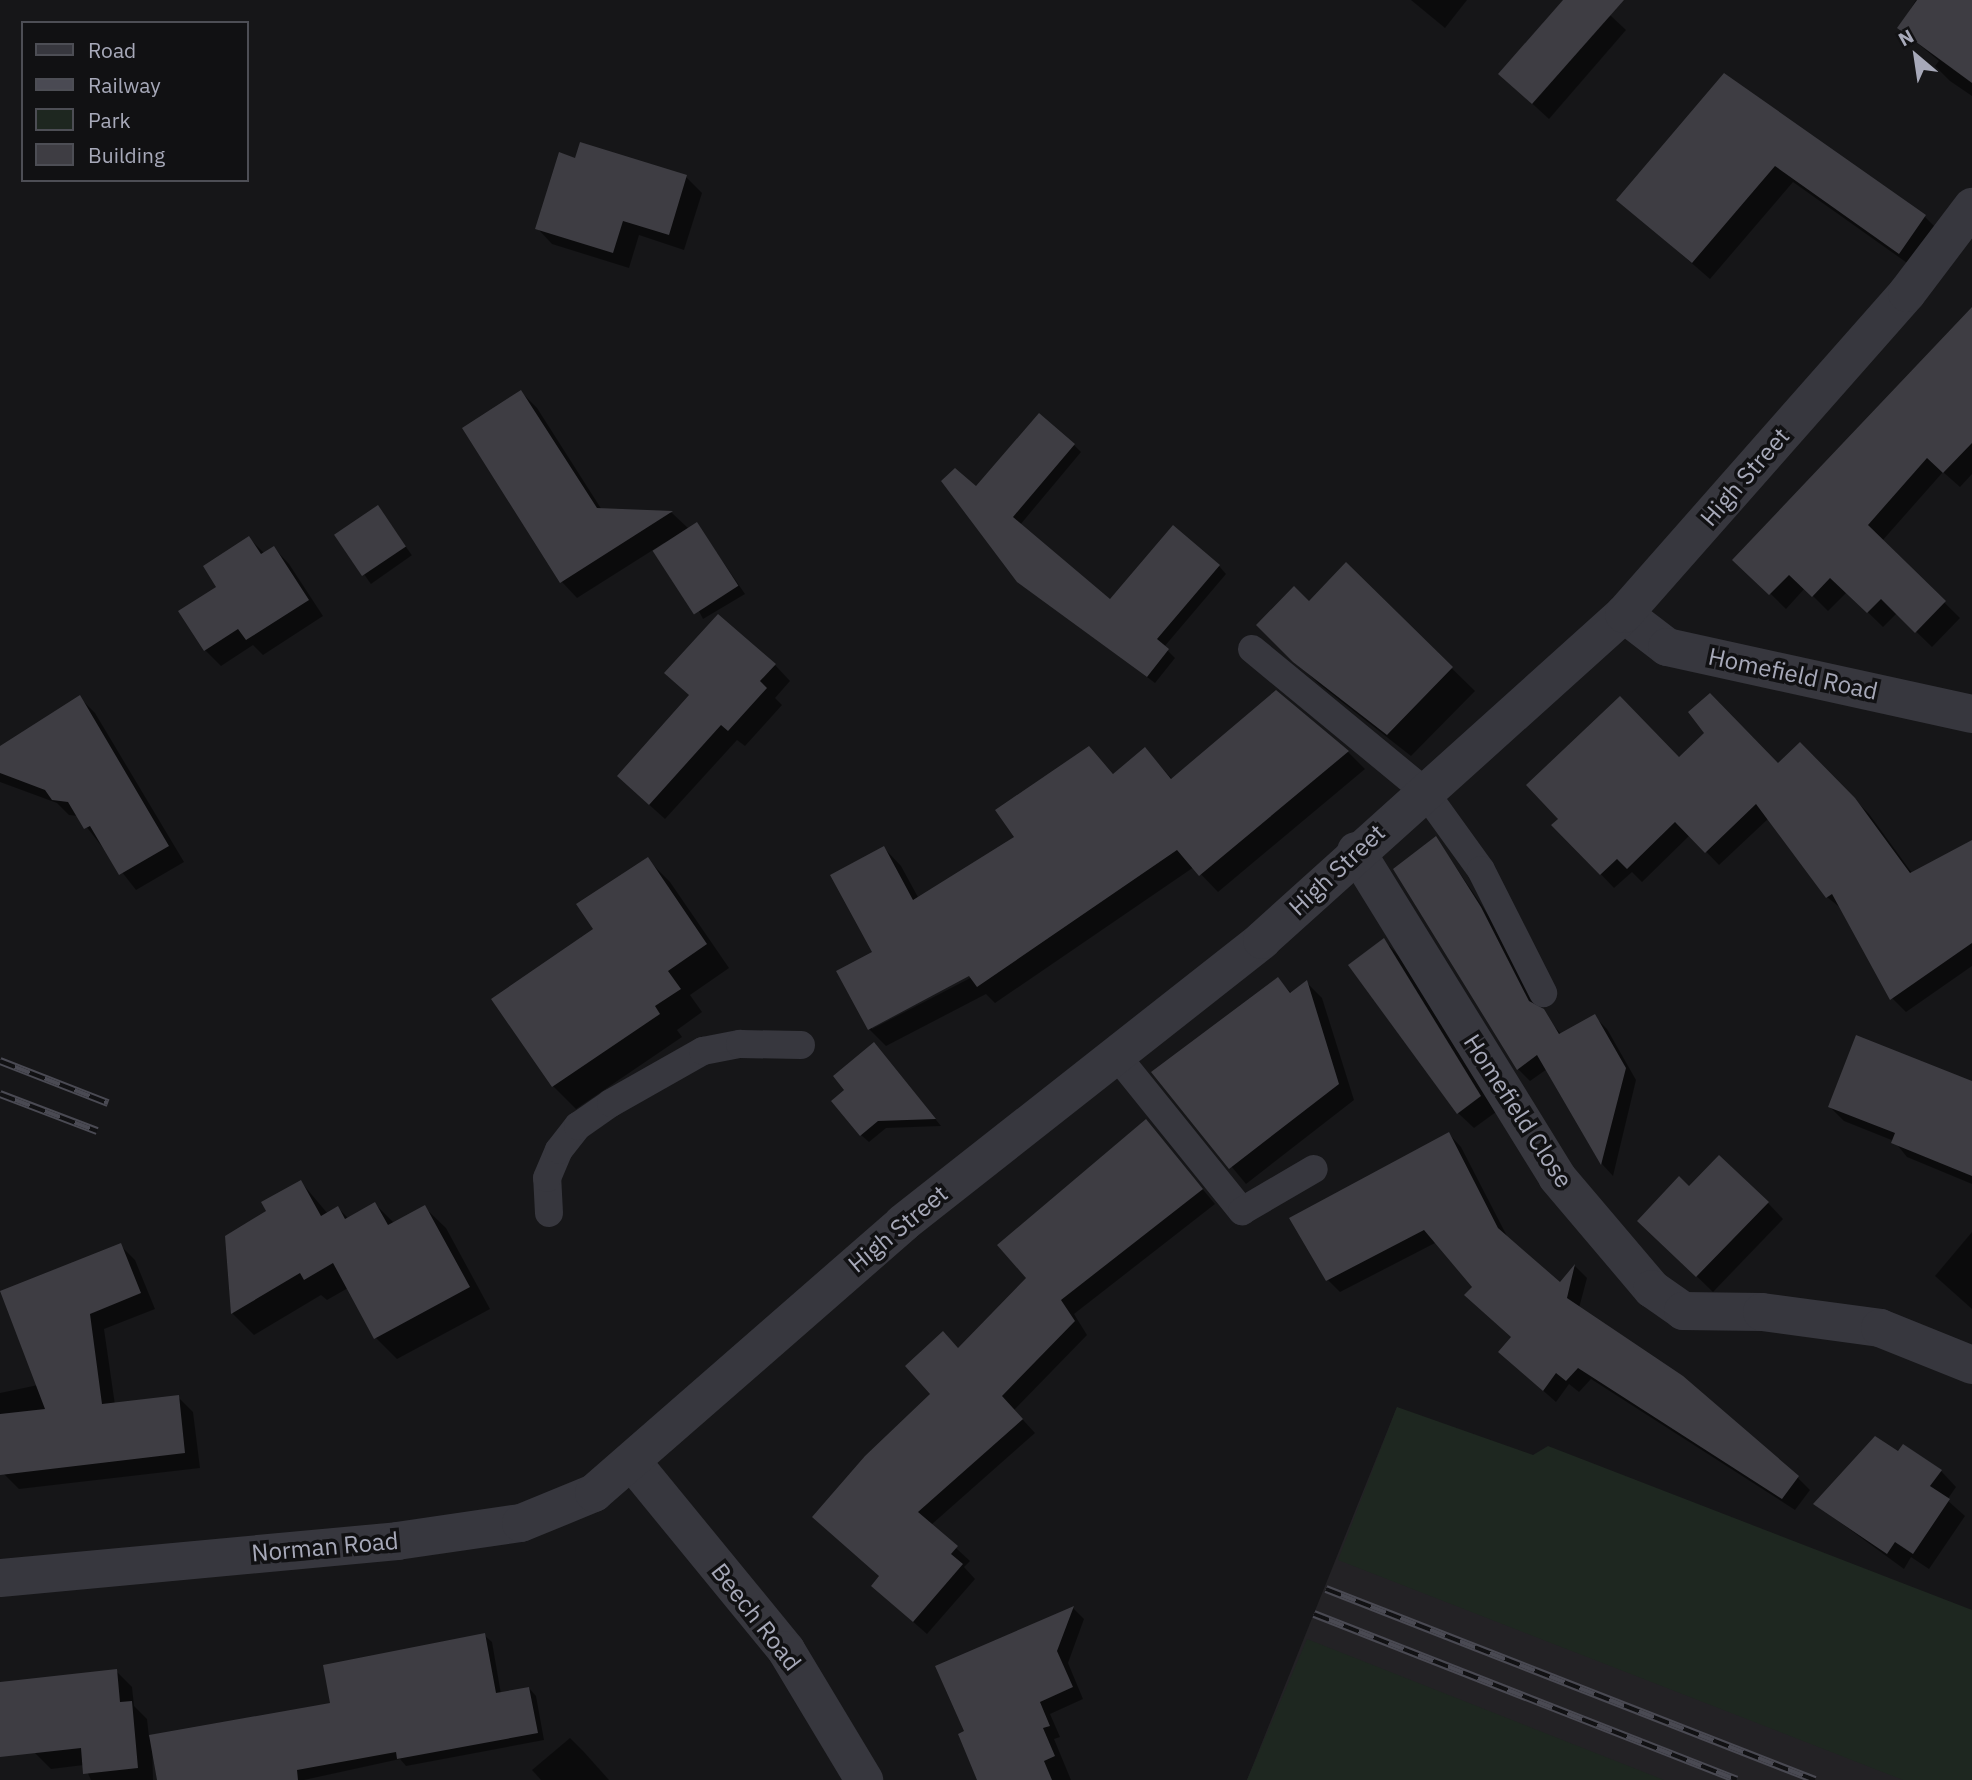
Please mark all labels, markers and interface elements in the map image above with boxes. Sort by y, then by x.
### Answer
legend [21,21,248,182]
north arrow [1881,21,1951,91]
text: N [1894,24,1918,51]
text: Road [88,36,136,64]
text: Railway [88,71,161,99]
text: Park [88,106,131,134]
text: Building [88,141,165,169]
street label: High Street [1695,422,1795,532]
street label: Homefield Road [1706,642,1880,706]
street label: High Street [1283,818,1391,922]
street label: Homefield Close [1458,1029,1578,1193]
street label: High Street [842,1179,954,1279]
street label: Norman Road [250,1526,400,1568]
street label: Beech Road [705,1557,807,1677]

